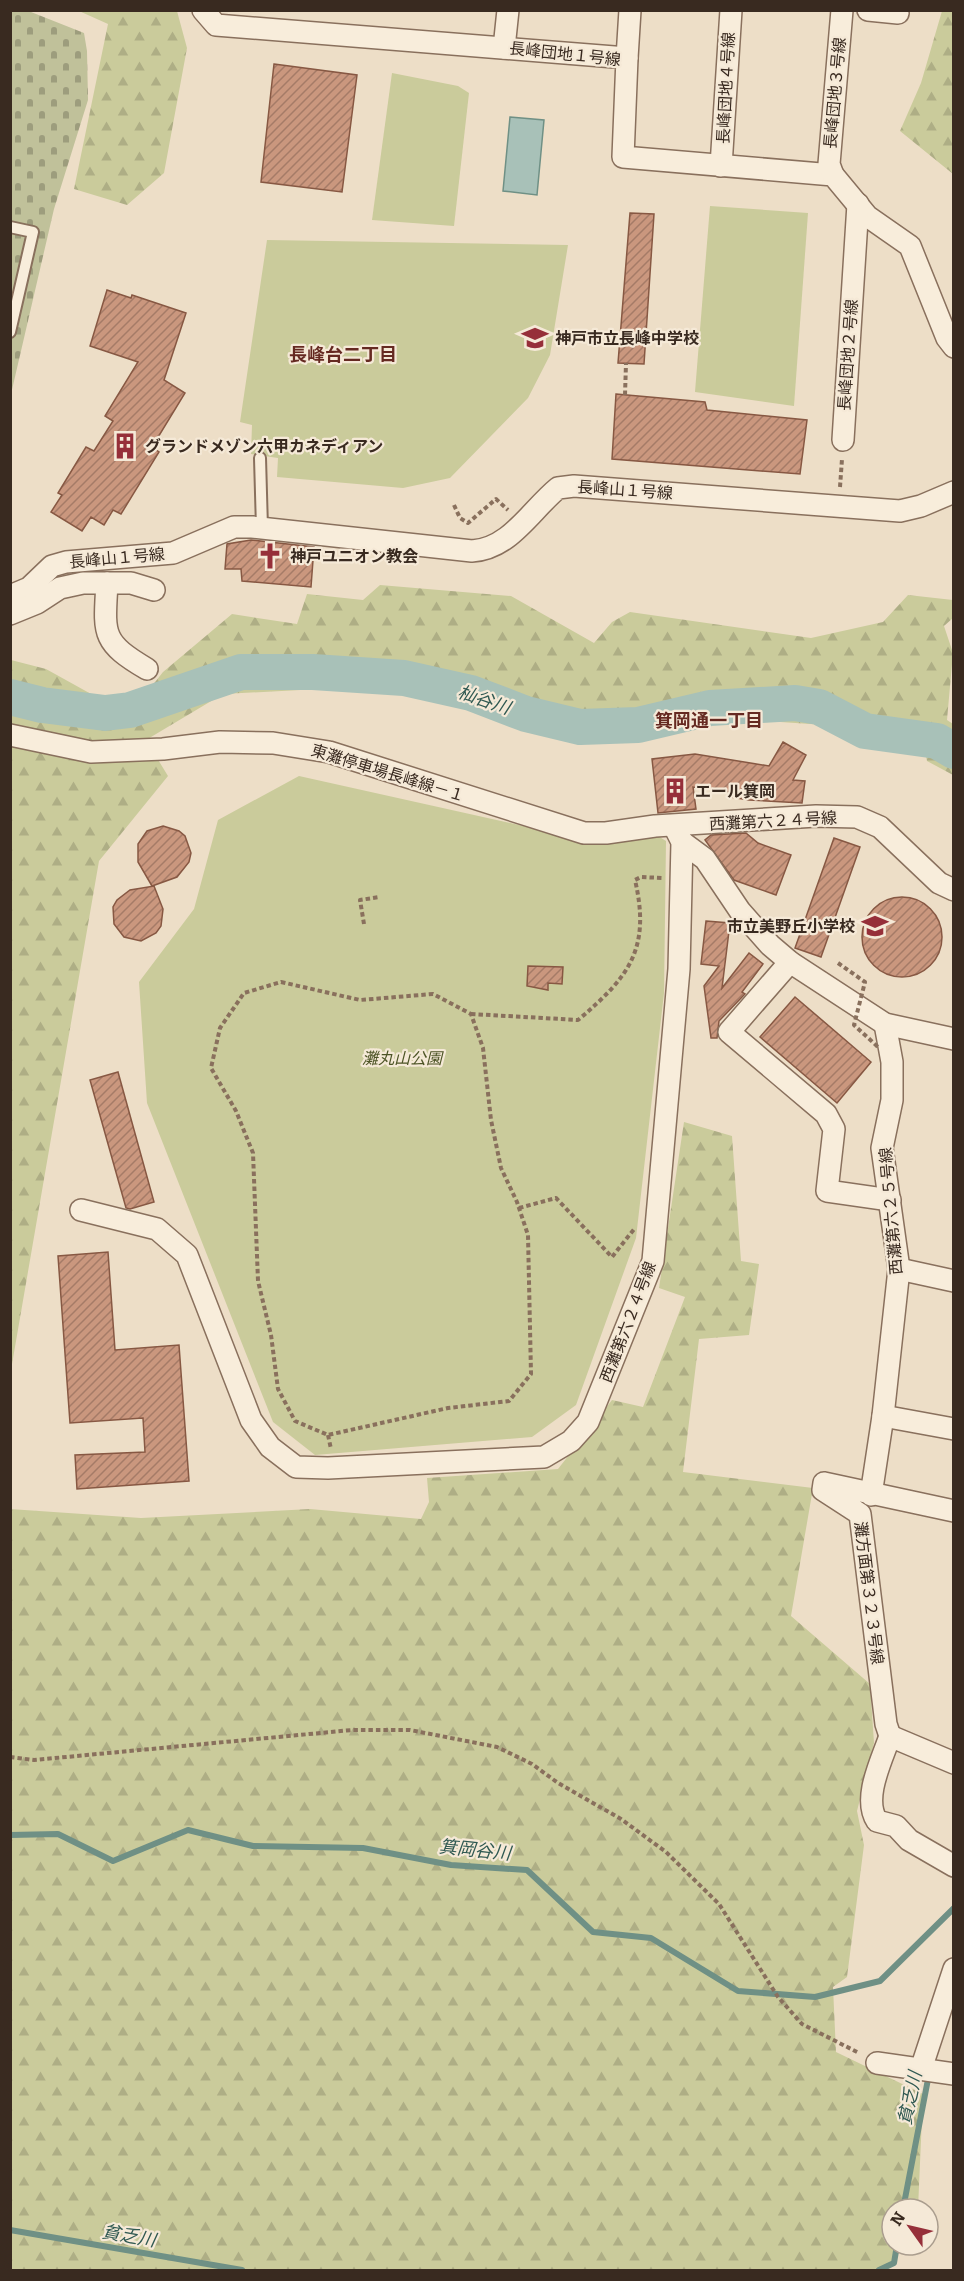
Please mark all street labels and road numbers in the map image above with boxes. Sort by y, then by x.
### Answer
street label: 長峰団地４号線 [714,32,738,144]
street label: 長峰団地３号線 [821,36,849,150]
street label: 長峰団地１号線 [508,39,622,69]
street label: 長峰団地２号線 [835,298,861,412]
street label: 長峰山１号線 [576,477,674,503]
street label: 長峰山１号線 [68,544,166,572]
street label: 東灘停車場長峰線－１ [309,741,467,805]
street label: 西灘第六２４号線 [709,808,837,834]
street label: 西灘第六２５号線 [876,1146,906,1276]
street label: 西灘第六２４号線 [596,1259,660,1385]
street label: 灘方面第３２３号線 [851,1520,887,1666]

